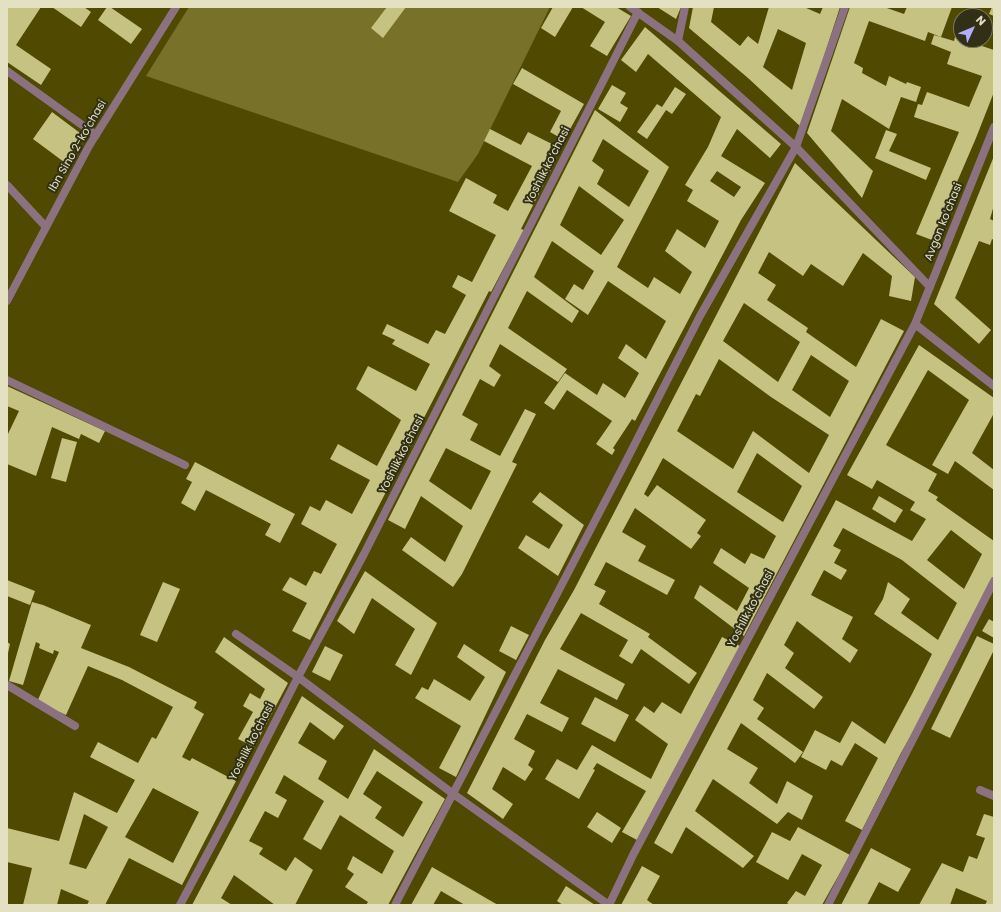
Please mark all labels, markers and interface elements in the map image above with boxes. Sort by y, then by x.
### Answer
north arrow [953,8,993,48]
text: N [972,12,990,29]
street label: Ibn Sino 2-koʼchasi [46,98,110,194]
street label: Yoshlik koʻchasi [523,125,573,207]
street label: Avgon koʻchasi [922,181,966,263]
street label: Yoshlik koʻchasi [377,414,427,496]
street label: Yoshlik koʻchasi [725,568,777,650]
street label: Yoshlik koʻchasi [227,701,277,783]

